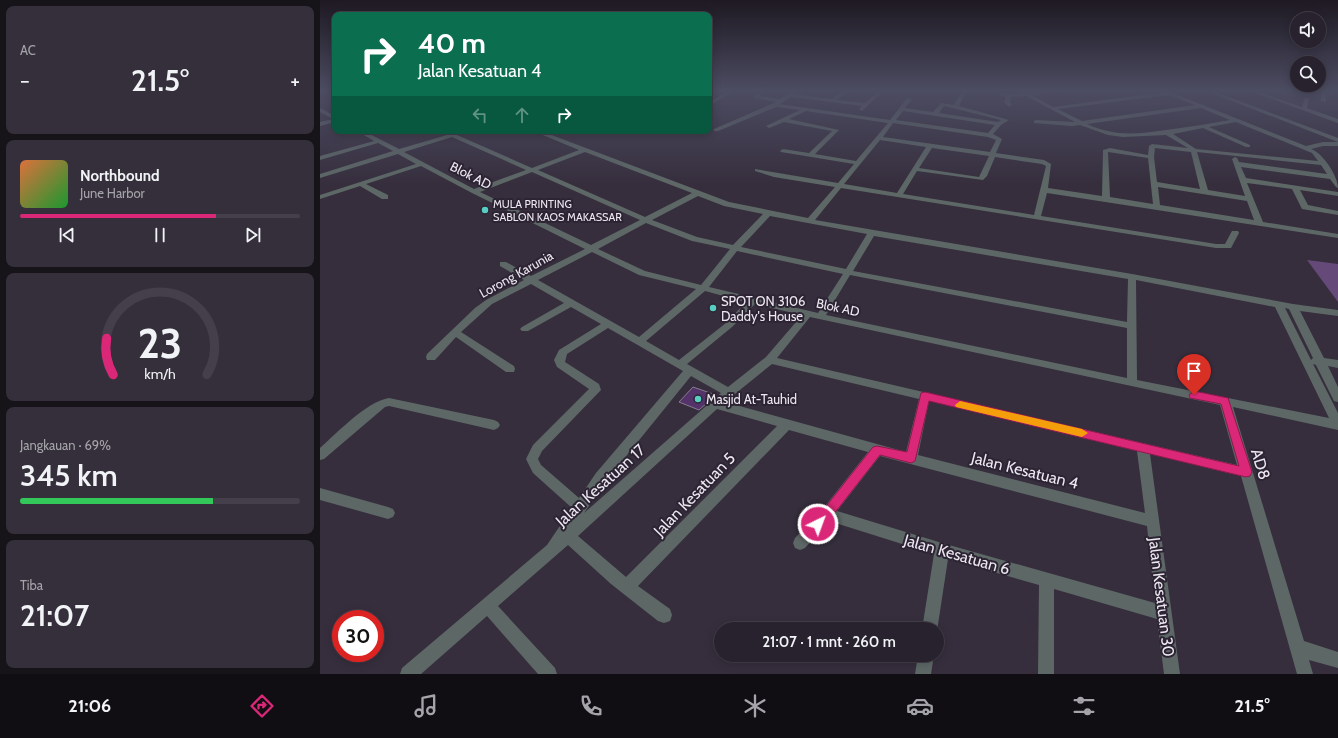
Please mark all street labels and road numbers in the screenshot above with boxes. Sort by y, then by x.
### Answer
street label: Blok AD [448,158,494,192]
street label: Lorong Karunia [476,247,556,301]
street label: Blok AD [815,295,861,319]
street label: Jalan Kesatuan 17 [551,440,649,531]
street label: AD8 [1247,446,1274,482]
street label: Jalan Kesatuan 4 [968,448,1080,493]
street label: Jalan Kesatuan 5 [649,449,739,541]
street label: Jalan Kesatuan 6 [901,530,1012,579]
street label: Jalan Kesatuan 30 [1145,535,1178,658]

